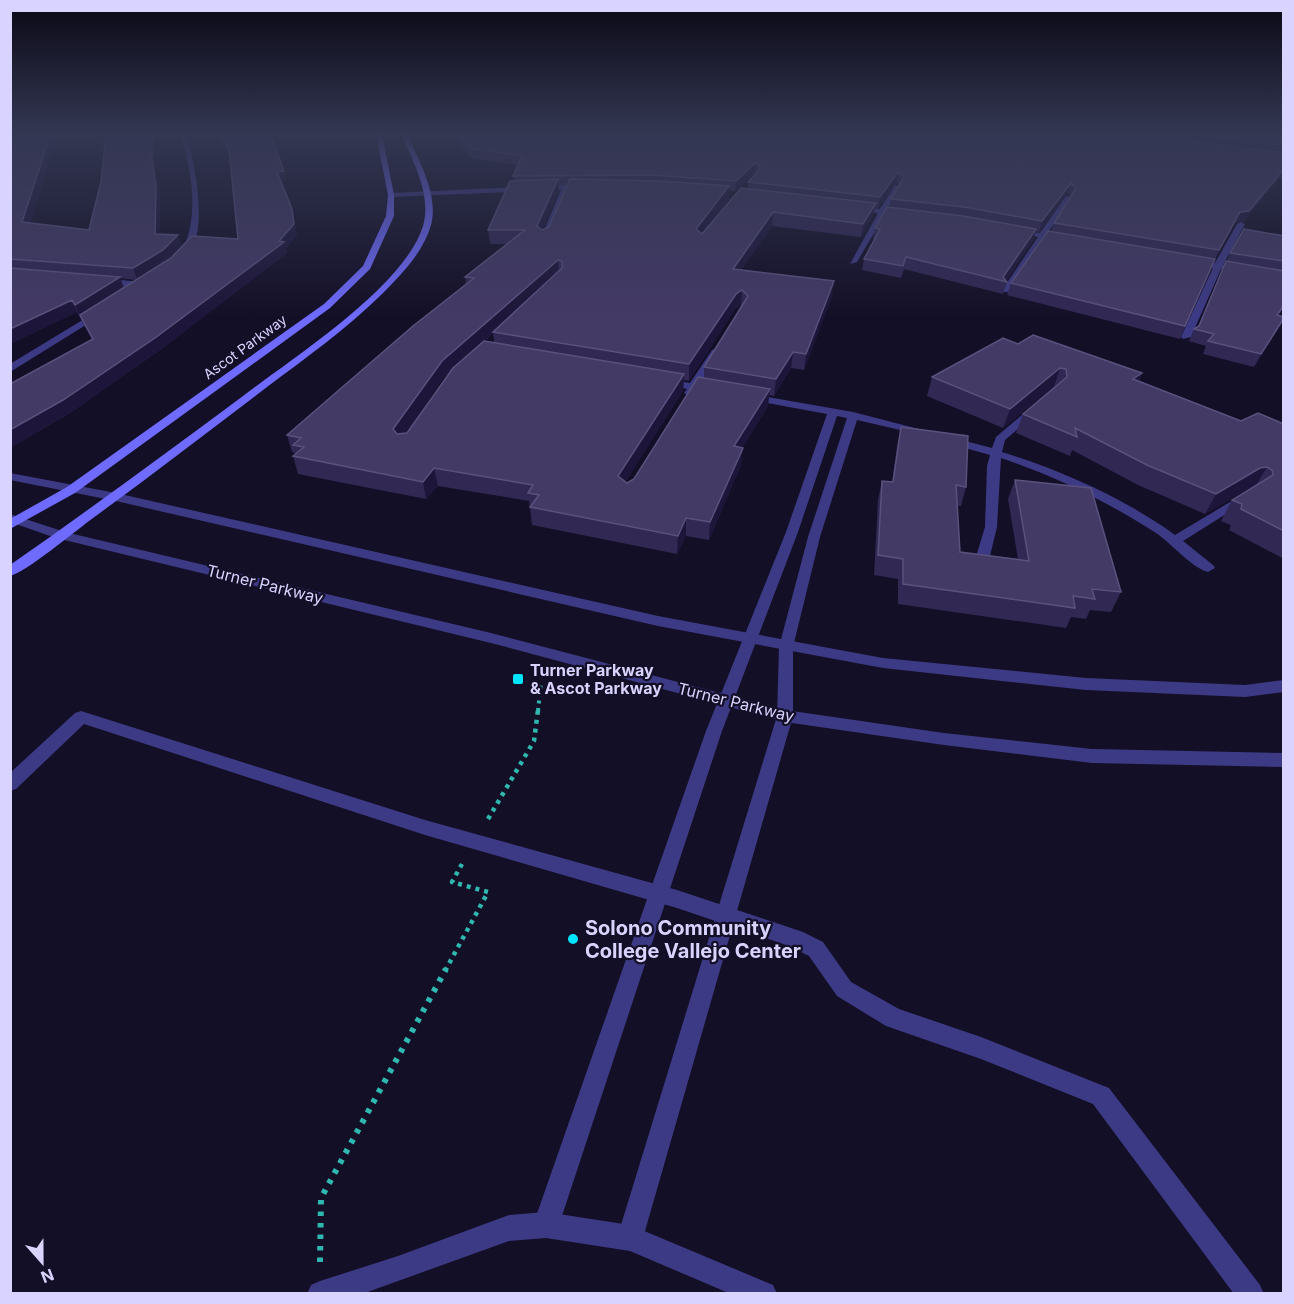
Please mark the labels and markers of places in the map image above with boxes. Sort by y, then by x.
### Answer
place label: Turner Parkway & Ascot Parkway [530,660,662,698]
marker: Turner Parkway & Ascot Parkway [511,672,525,686]
place label: Solono Community College Vallejo Center [585,916,801,963]
marker: Solono Community College Vallejo Center [566,932,580,946]

